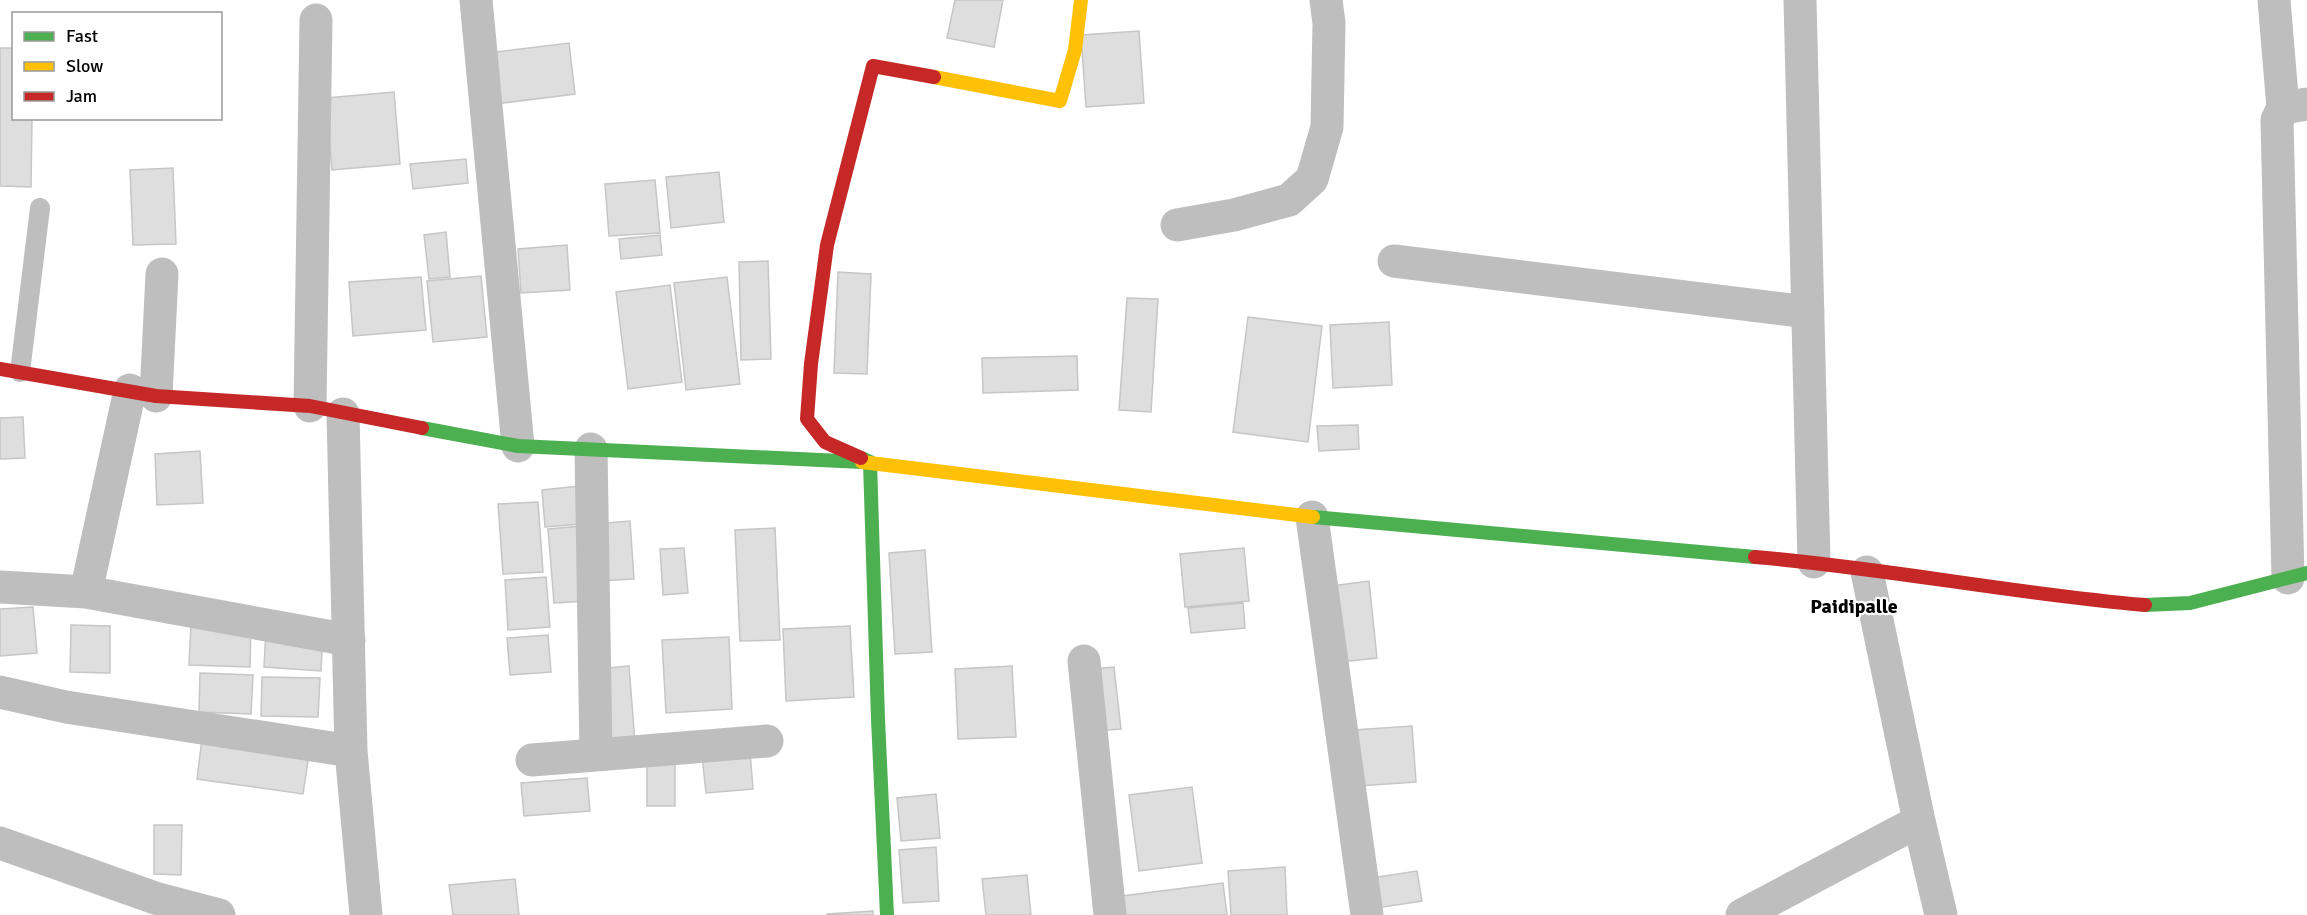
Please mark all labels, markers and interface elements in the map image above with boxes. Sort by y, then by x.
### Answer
legend [12,12,222,120]
text: Fast [66,25,98,47]
text: Slow [66,55,103,77]
text: Jam [66,85,97,107]
district label: Paidipalle [1810,594,1898,619]

